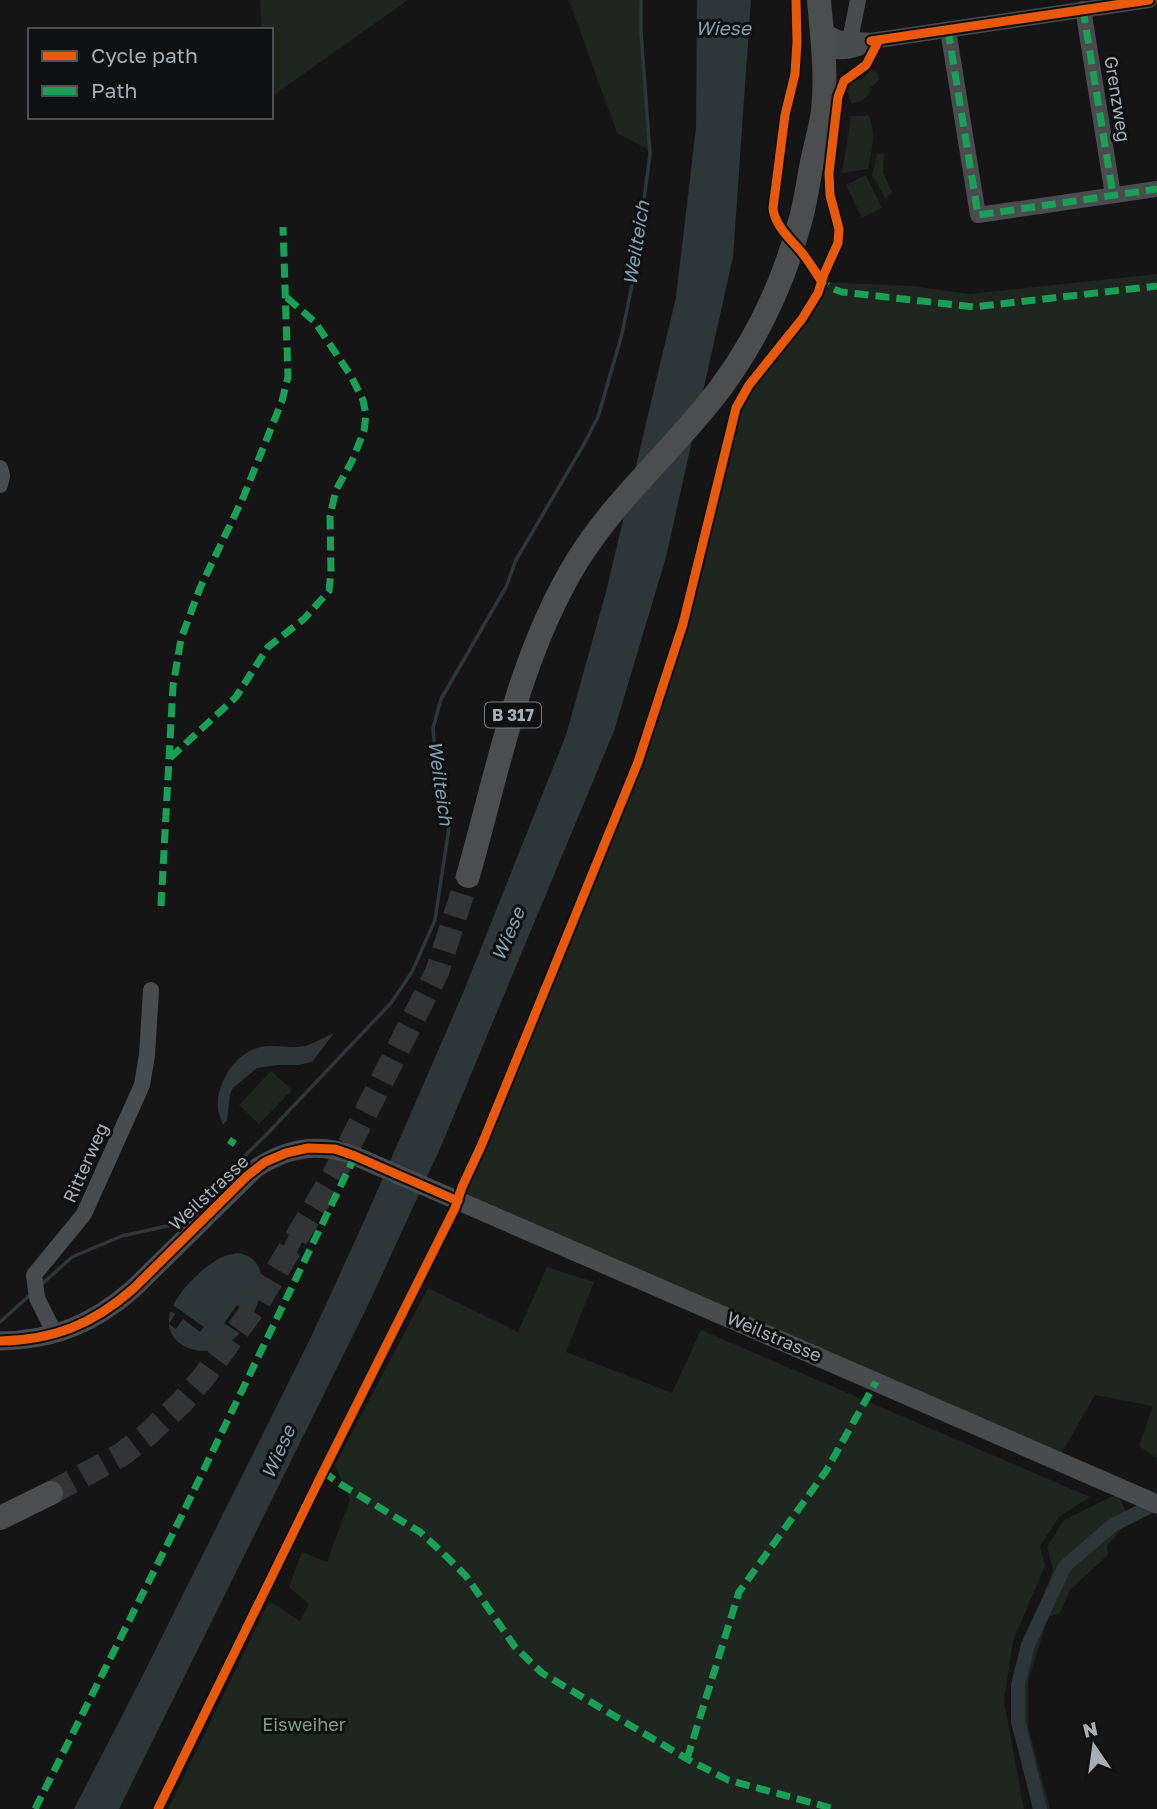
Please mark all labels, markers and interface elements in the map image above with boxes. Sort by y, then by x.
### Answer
water label: Wiese [695,16,753,39]
legend [28,28,273,119]
text: Cycle path [91,42,198,68]
street label: Grenzweg [1100,54,1136,143]
text: Path [91,77,138,103]
water label: Weilteich [617,198,654,287]
road number: B 317 [485,702,541,728]
water label: Weilteich [424,739,459,828]
water label: Wiese [486,902,530,964]
street label: Ritterweg [58,1119,112,1206]
street label: Weilstrasse [164,1150,253,1235]
street label: Weilstrasse [724,1306,825,1366]
water label: Wiese [256,1420,300,1482]
north arrow [1059,1711,1129,1781]
park label: Eisweiher [262,1713,346,1735]
text: N [1080,1716,1100,1742]

